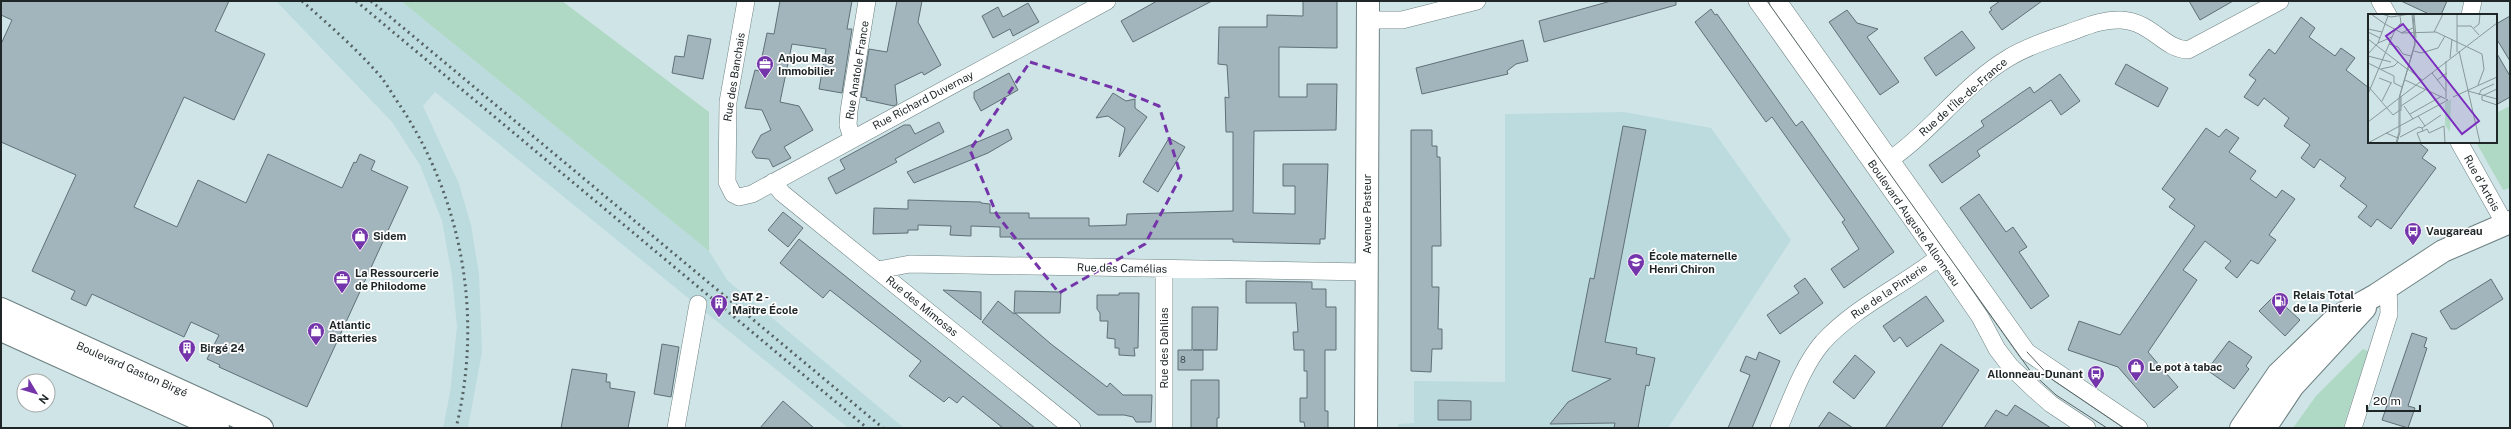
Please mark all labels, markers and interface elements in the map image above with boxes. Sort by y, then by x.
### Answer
inset map [2368,14,2497,143]
street label: Rue Anatole France [843,20,871,120]
street label: Rue des Banchais [721,31,747,122]
place label: Anjou Mag Immobilier [778,52,835,77]
office icon: Anjou Mag Immobilier [755,54,775,79]
street label: Rue de l'Île-de-France [1917,56,2009,138]
street label: Rue Richard Duvernay [871,68,976,132]
street label: Rue d'Artois [2462,153,2503,213]
street label: Boulevard Auguste Allonneau [1866,158,1962,288]
street label: Avenue Pasteur [1361,174,1373,254]
bus stop icon: Vaugareau [2403,221,2423,246]
place label: Vaugareau [2426,225,2483,237]
shop icon: Sidem [350,226,370,251]
place label: Sidem [373,230,407,242]
place label: École maternelle Henri Chiron [1649,249,1737,275]
school or university icon: École maternelle Henri Chiron [1626,252,1646,277]
street label: Rue des Camélias [1077,261,1168,275]
street label: Rue de la Pinterie [1849,261,1929,321]
place label: La Ressourcerie de Philodome [355,267,439,292]
office icon: La Ressourcerie de Philodome [332,269,352,294]
street label: Rue des Mimosas [884,273,961,339]
place label: Relais Total de la Pinterie [2293,289,2362,314]
place label: SAT 2 - Maître École [732,291,798,316]
fuel station icon: Relais Total de la Pinterie [2270,291,2290,316]
building icon: SAT 2 - Maître École [709,293,729,318]
street label: Rue des Dahlias [1158,307,1170,389]
place label: Atlantic Batteries [329,319,377,344]
shop icon: Atlantic Batteries [306,321,326,346]
building icon: Birgé 24 [177,338,197,363]
street label: Boulevard Gaston Birgé [75,339,189,399]
place label: Birgé 24 [200,342,245,354]
house number: 8 [1180,354,1186,365]
shop icon: Le pot à tabac [2126,357,2146,382]
place label: Le pot à tabac [2149,361,2222,373]
bus stop icon: Allonneau-Dunant [2086,364,2106,389]
place label: Allonneau-Dunant [1987,368,2083,380]
north arrow [16,373,56,413]
scale bar [2367,387,2420,413]
text: N [37,392,51,406]
text: 20 m [2373,394,2401,408]

